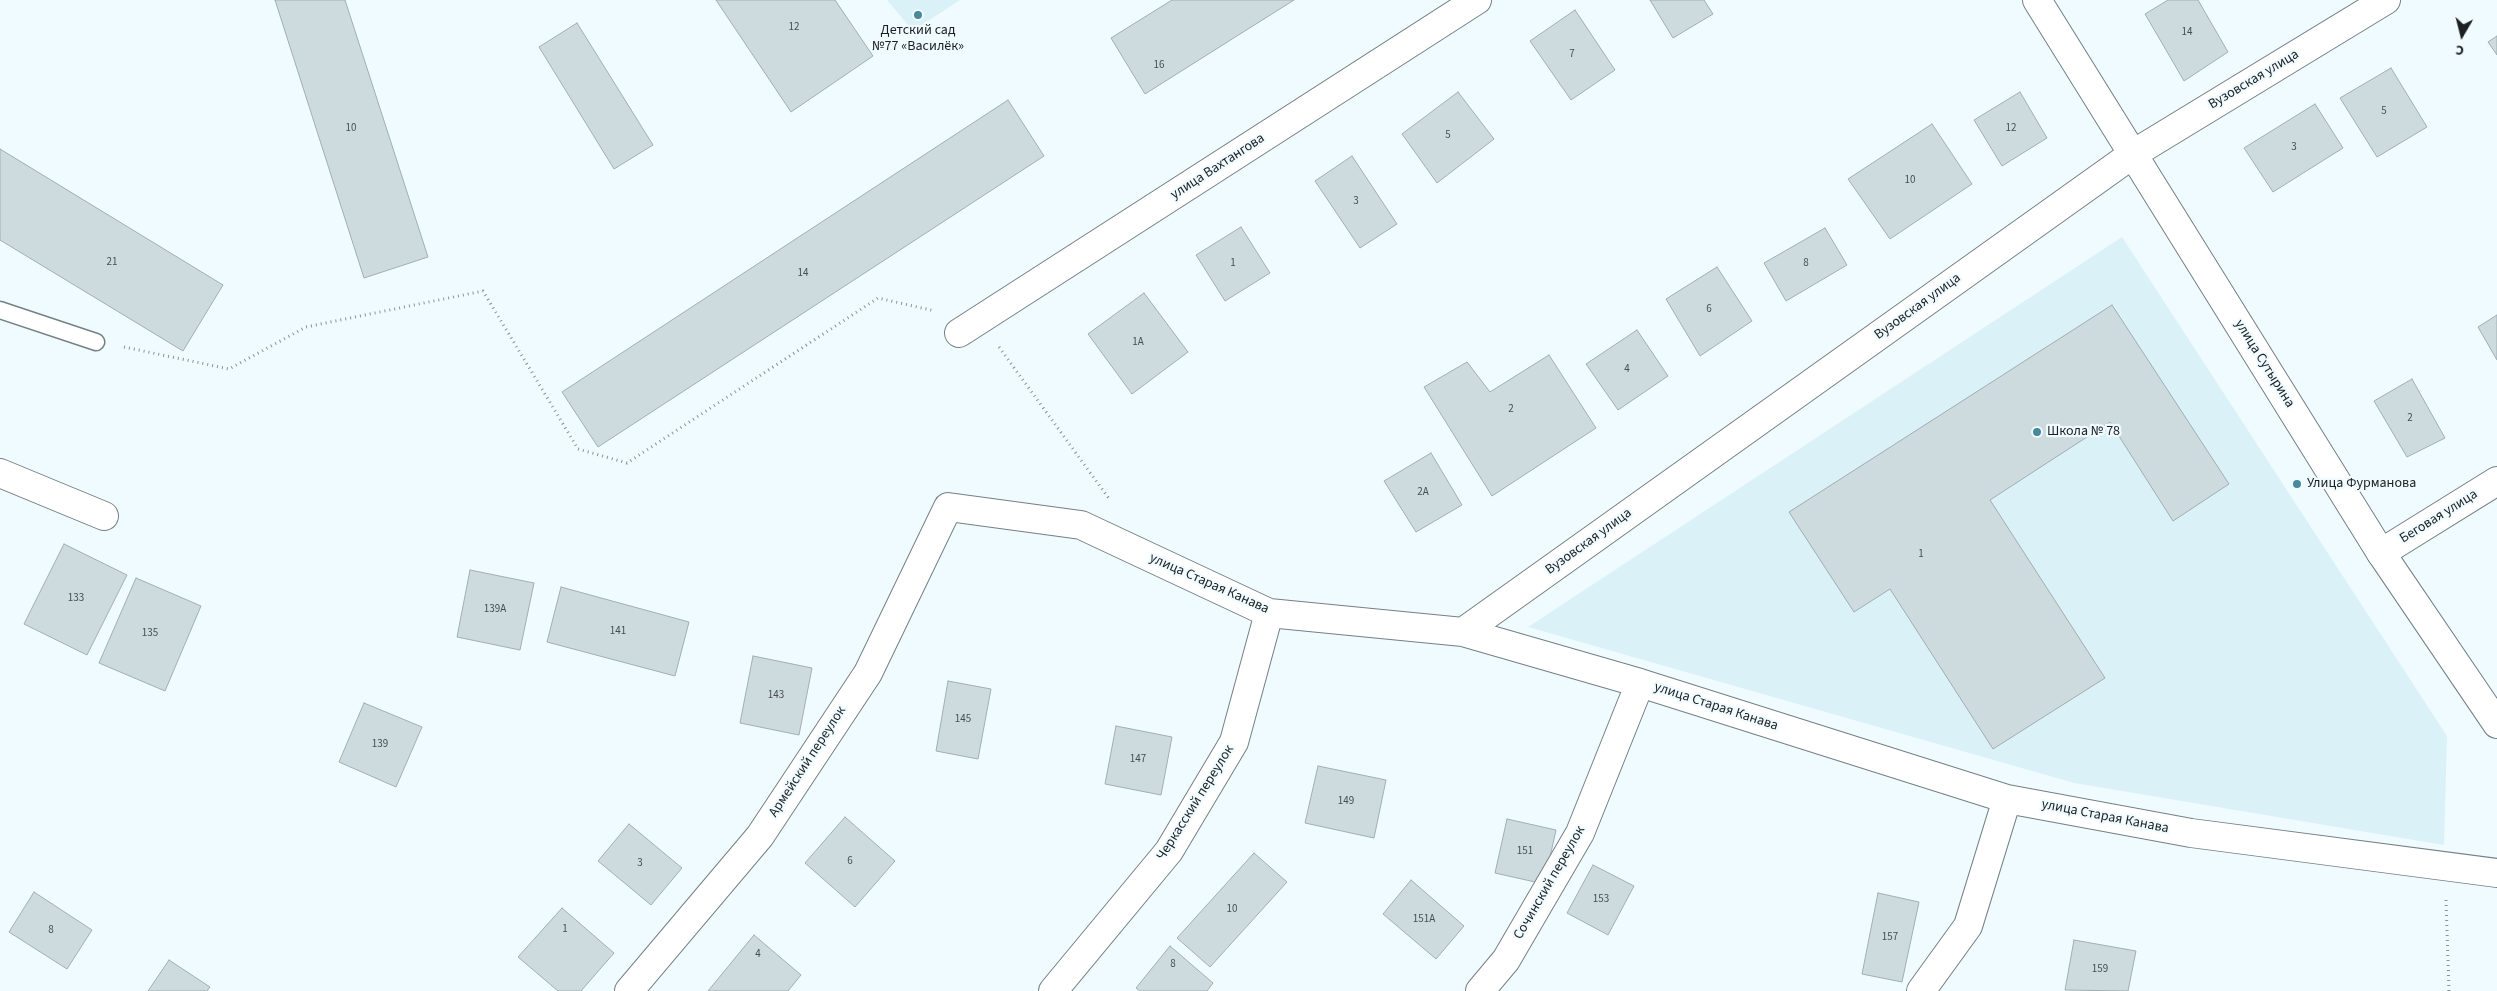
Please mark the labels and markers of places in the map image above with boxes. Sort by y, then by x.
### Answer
marker: Детский сад №77 «Василёк» [912,9,924,21]
place label: Детский сад №77 «Василёк» [872,23,964,56]
place label: Школа № 78 [2047,424,2120,440]
marker: Школа № 78 [2031,426,2043,438]
place label: Улица Фурманова [2307,476,2416,492]
marker: Улица Фурманова [2291,478,2303,490]

